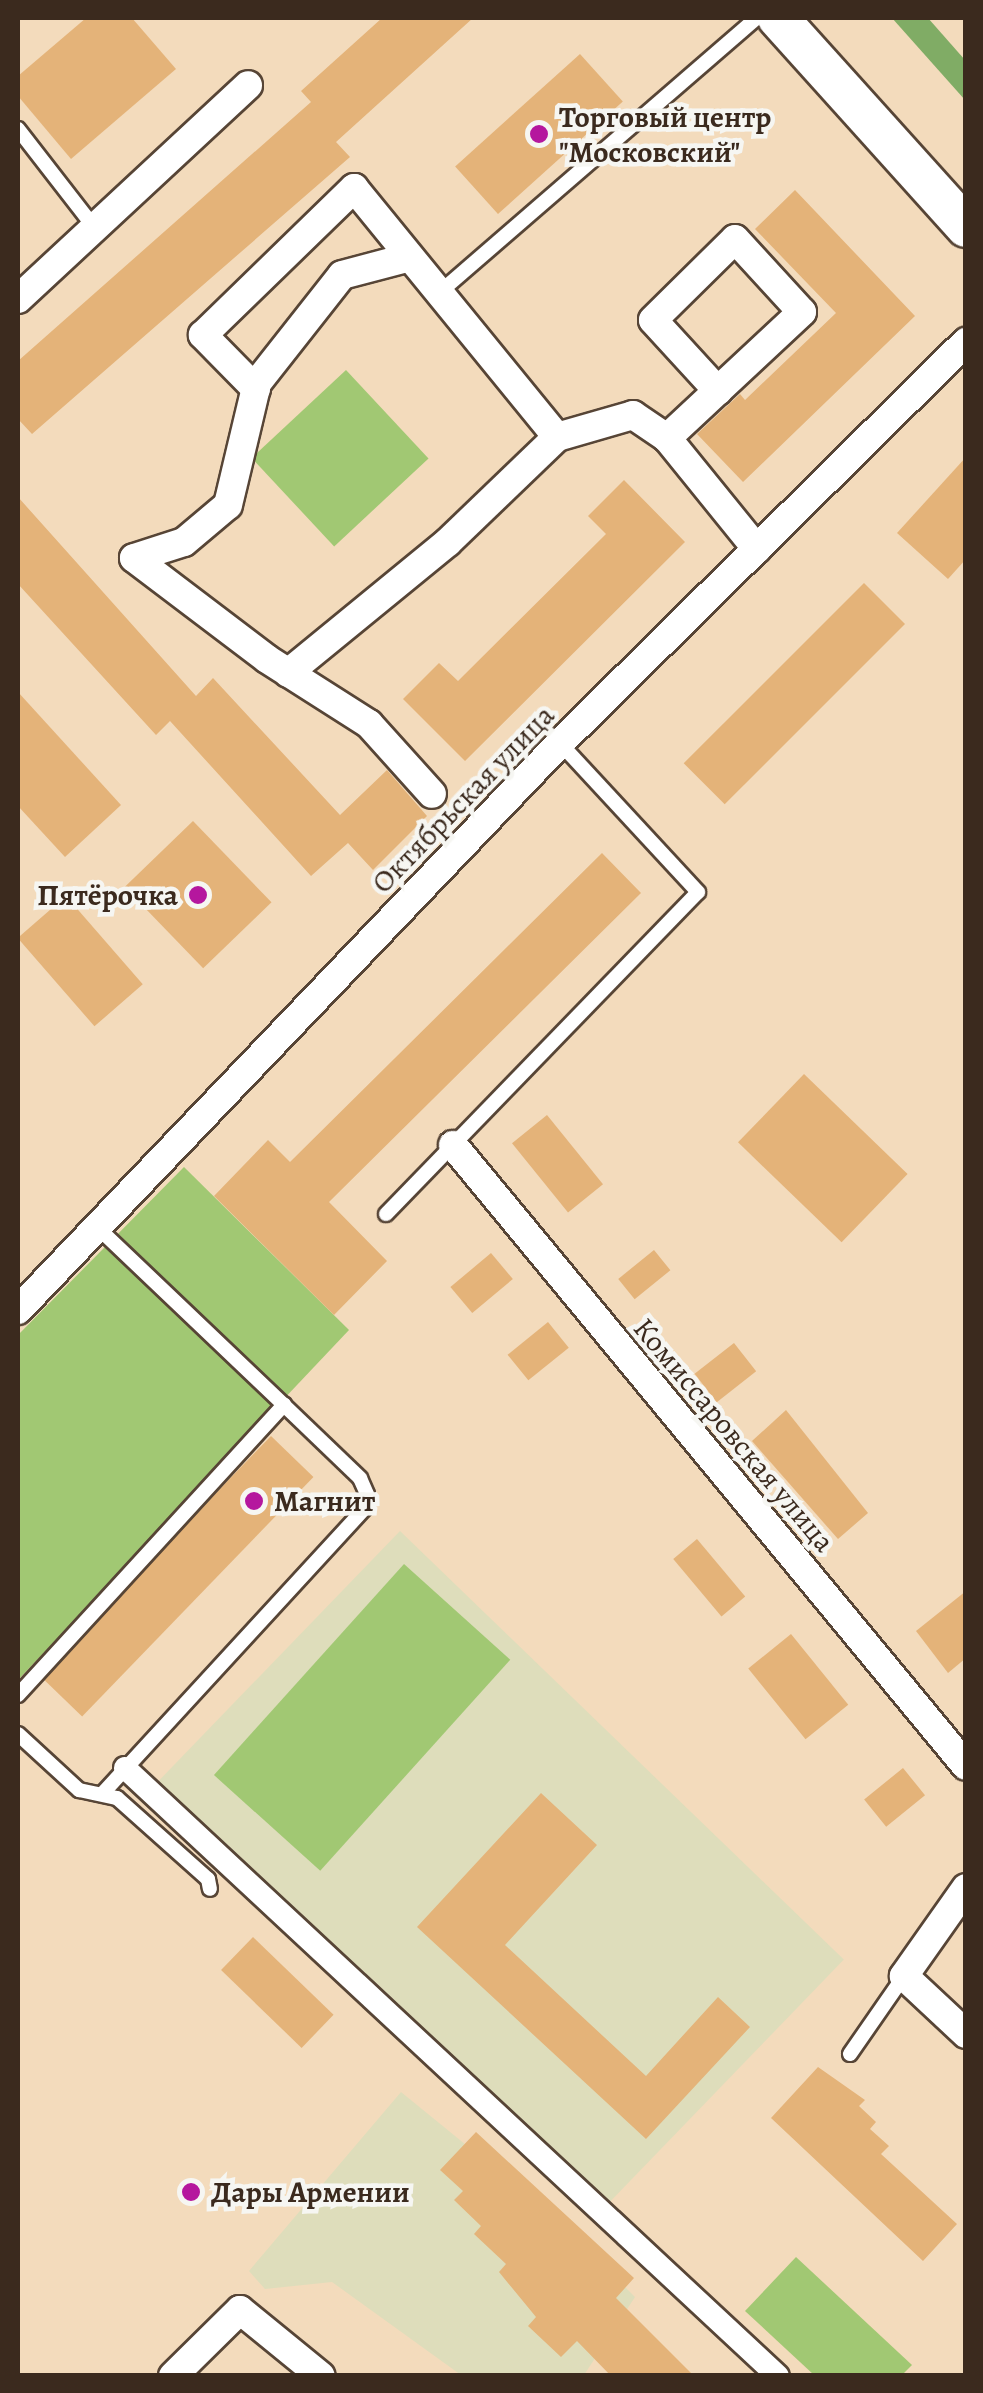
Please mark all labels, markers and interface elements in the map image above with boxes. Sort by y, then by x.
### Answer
place label: Торговый центр "Московский" [559,99,771,170]
marker: Торговый центр "Московский" [528,123,550,145]
street label: Октябрьская улица [364,697,562,901]
place label: Пятёрочка [37,877,178,913]
marker: Пятёрочка [187,884,209,906]
street label: Комиссаровская улица [626,1311,842,1559]
place label: Магнит [274,1483,375,1519]
marker: Магнит [243,1490,265,1512]
place label: Дары Армении [211,2174,410,2210]
marker: Дары Армении [180,2181,202,2203]

